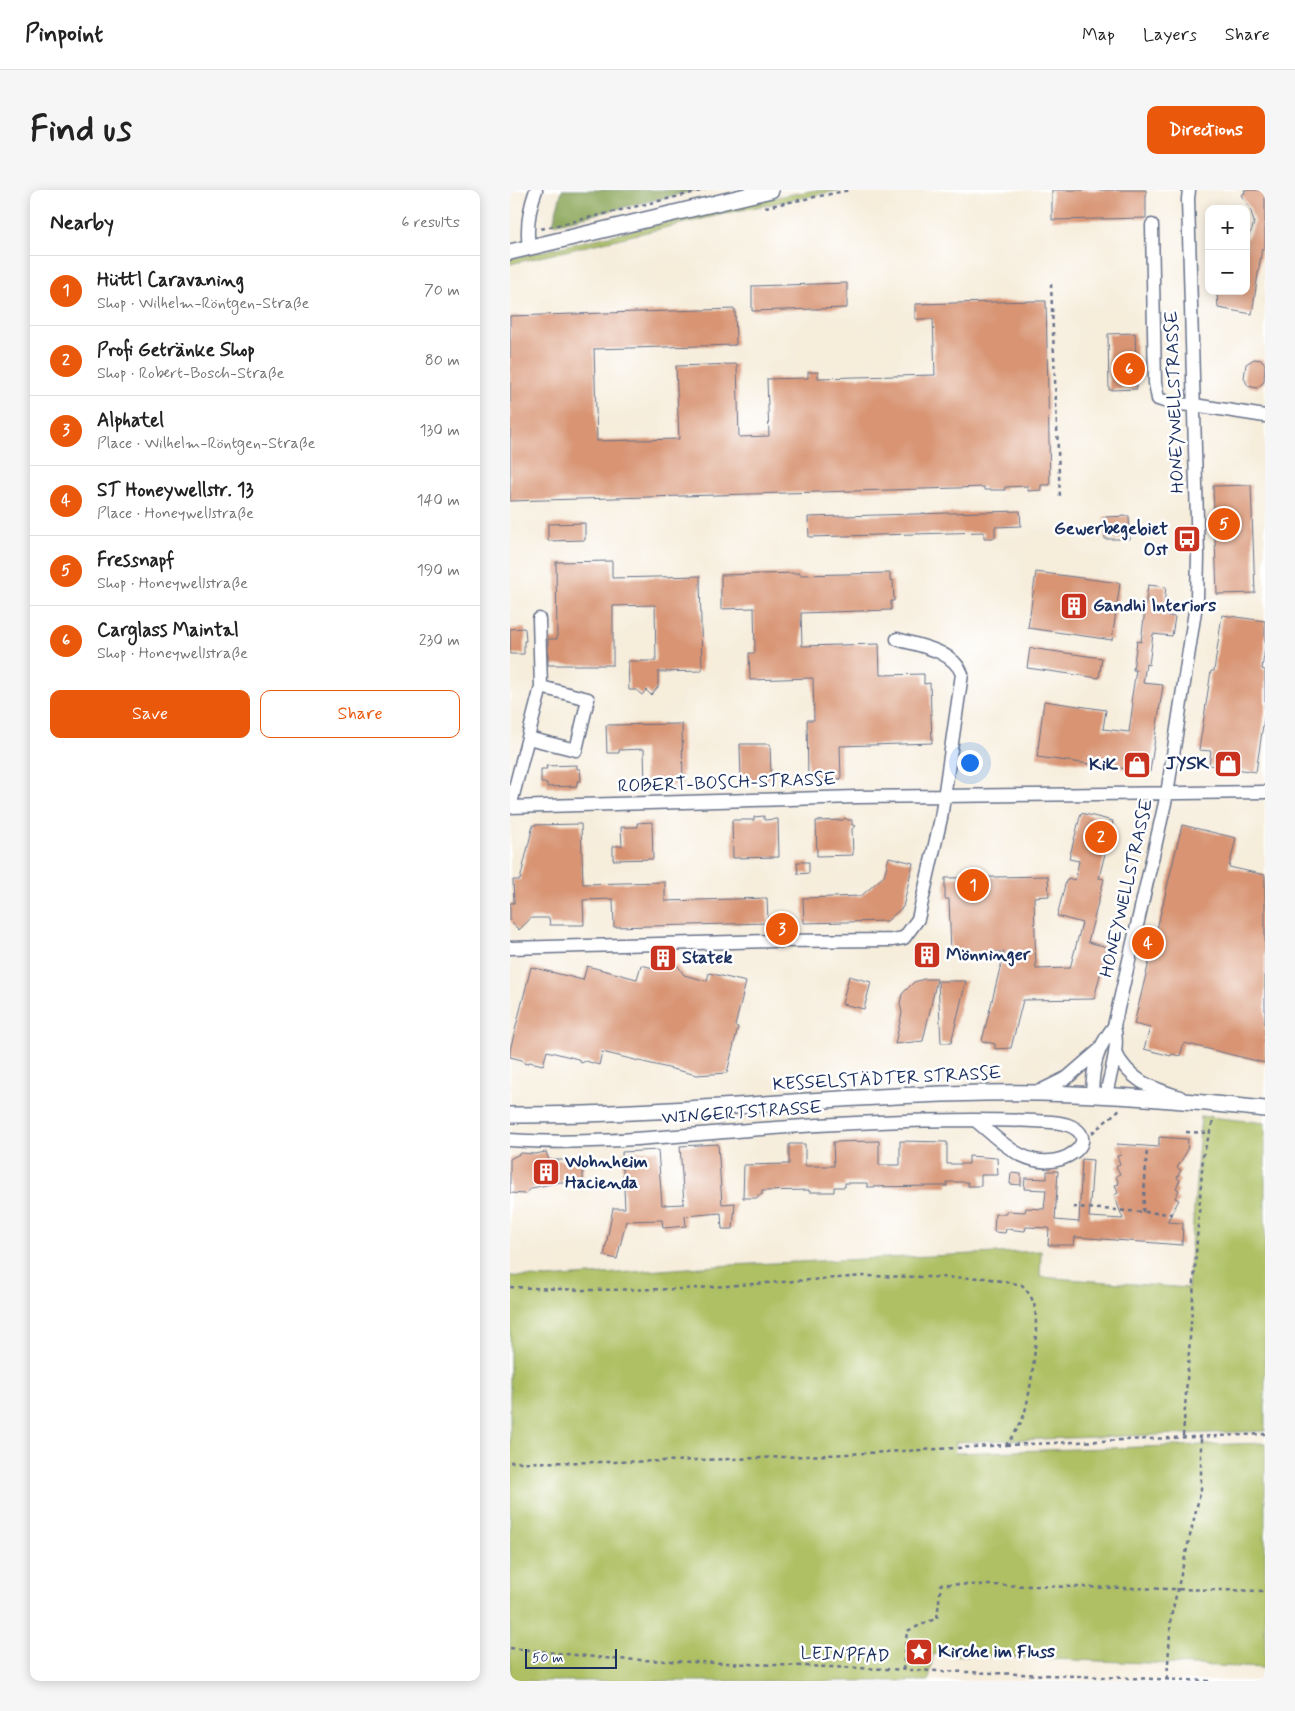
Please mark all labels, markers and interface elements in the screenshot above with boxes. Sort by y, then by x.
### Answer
text: Pinpoint [25,19,103,50]
text: Map [1082,23,1115,47]
text: Layers [1143,23,1197,47]
text: Share [1225,23,1270,47]
button: Directions [1147,106,1265,154]
text: Find us [30,107,132,153]
map controls [1205,205,1250,295]
button: + [1205,205,1250,250]
text: Nearby [50,209,114,237]
text: 6 results [401,212,460,233]
button: − [1205,250,1250,295]
text: Hüttl Caravaning [97,268,244,293]
text: 1 [62,280,70,301]
text: 70 m [424,280,460,301]
text: Shop · Wilhelm-Röntgen-Straße [97,293,310,314]
street label: HONEYWELLSTRASSE [1160,310,1190,494]
text: Profi Getränke Shop [97,338,255,363]
text: 2 [62,350,70,371]
text: 80 m [425,350,460,371]
pin: 6 [1113,350,1145,388]
text: Shop · Robert-Bosch-Straße [97,363,284,384]
text: Alphatel [97,408,164,433]
text: 3 [62,420,70,441]
text: 130 m [419,420,460,441]
text: Place · Wilhelm-Röntgen-Straße [97,433,315,454]
text: ST Honeywellstr. 13 [97,478,254,503]
text: 4 [61,490,71,511]
text: 140 m [416,490,460,511]
text: Place · Honeywellstraße [97,503,254,524]
pin: 5 [1208,505,1240,543]
place label: Gewerbegebiet Ost [1054,517,1169,562]
bus stop icon: Gewerbegebiet Ost [1172,524,1202,554]
text: Fressnapf [97,548,174,573]
text: 5 [61,560,71,581]
text: 190 m [417,560,460,581]
text: Shop · Honeywellstraße [97,573,248,594]
building icon: Gandhi Interiors [1059,591,1089,621]
place label: Gandhi Interiors [1093,594,1216,618]
text: Carglass Maintal [97,618,239,643]
text: 6 [62,630,70,651]
text: 230 m [419,630,460,651]
text: Shop · Honeywellstraße [97,643,248,664]
button: Save [50,690,250,738]
button: Share [260,690,460,738]
shop icon: JYSK [1213,749,1243,779]
your location [957,750,983,776]
shop icon: KiK [1122,750,1152,780]
place label: JYSK [1166,752,1209,776]
place label: KiK [1089,753,1119,777]
street label: ROBERT-BOSCH-STRASSE [617,767,837,799]
street label: HONEYWELLSTRASSE [1095,796,1159,980]
pin: 2 [1085,818,1117,856]
pin: 1 [957,866,989,904]
pin: 3 [766,910,798,948]
pin: 4 [1132,924,1164,962]
building icon: Mönninger [912,940,942,970]
building icon: Statek [648,943,678,973]
place label: Mönninger [946,943,1031,967]
place label: Statek [682,946,733,970]
street label: KESSELSTÄDTER STRASSE [772,1061,1002,1097]
street label: WINGERTSTRASSE [661,1095,823,1131]
place label: Wohnheim Hacienda [564,1150,648,1195]
building icon: Wohnheim Hacienda [531,1157,561,1187]
place icon: Kirche im Fluss [904,1637,934,1667]
place label: Kirche im Fluss [938,1640,1055,1664]
street label: LEINPFAD [800,1641,890,1669]
scale bar [525,1646,618,1669]
text: 50 m [532,1649,563,1667]

